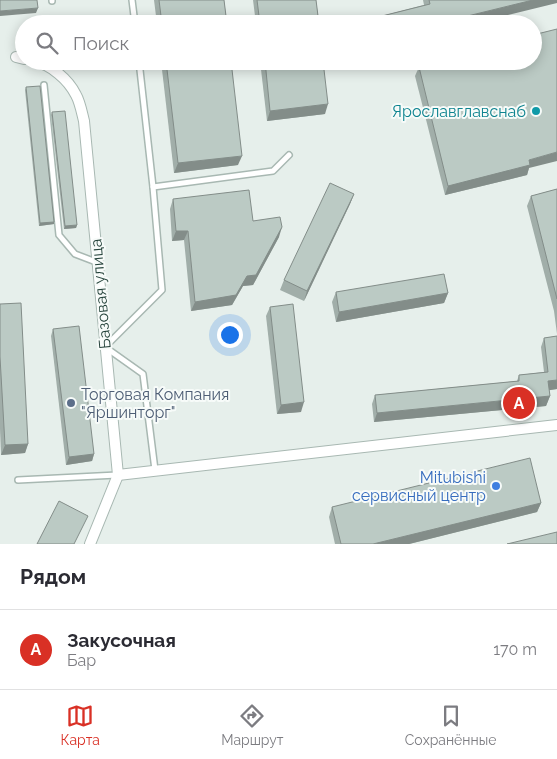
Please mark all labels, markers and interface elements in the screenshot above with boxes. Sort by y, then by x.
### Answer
search box [15,15,542,70]
icon: search [33,29,61,57]
text: Поиск [73,32,129,54]
place label: Ярославглавснаб [392,102,526,121]
marker: Ярославглавснаб [530,105,542,117]
street label: Базовая улица [86,238,115,350]
your location [217,322,243,348]
pin: A [503,384,535,422]
place label: Торговая Компания "Яршинторг" [81,385,229,422]
marker: Торговая Компания "Яршинторг" [65,397,77,409]
place label: Mitubishi сервисный центр [352,468,486,505]
marker: Mitubishi сервисный центр [490,480,502,492]
text: Рядом [20,564,86,589]
text: Закусочная [67,629,176,651]
text: A [31,640,41,659]
text: 170 m [493,640,537,659]
text: Бар [67,651,96,670]
tab: Карта [61,702,100,748]
tab: Маршрут [221,702,284,748]
tab: Сохранённые [405,702,496,748]

